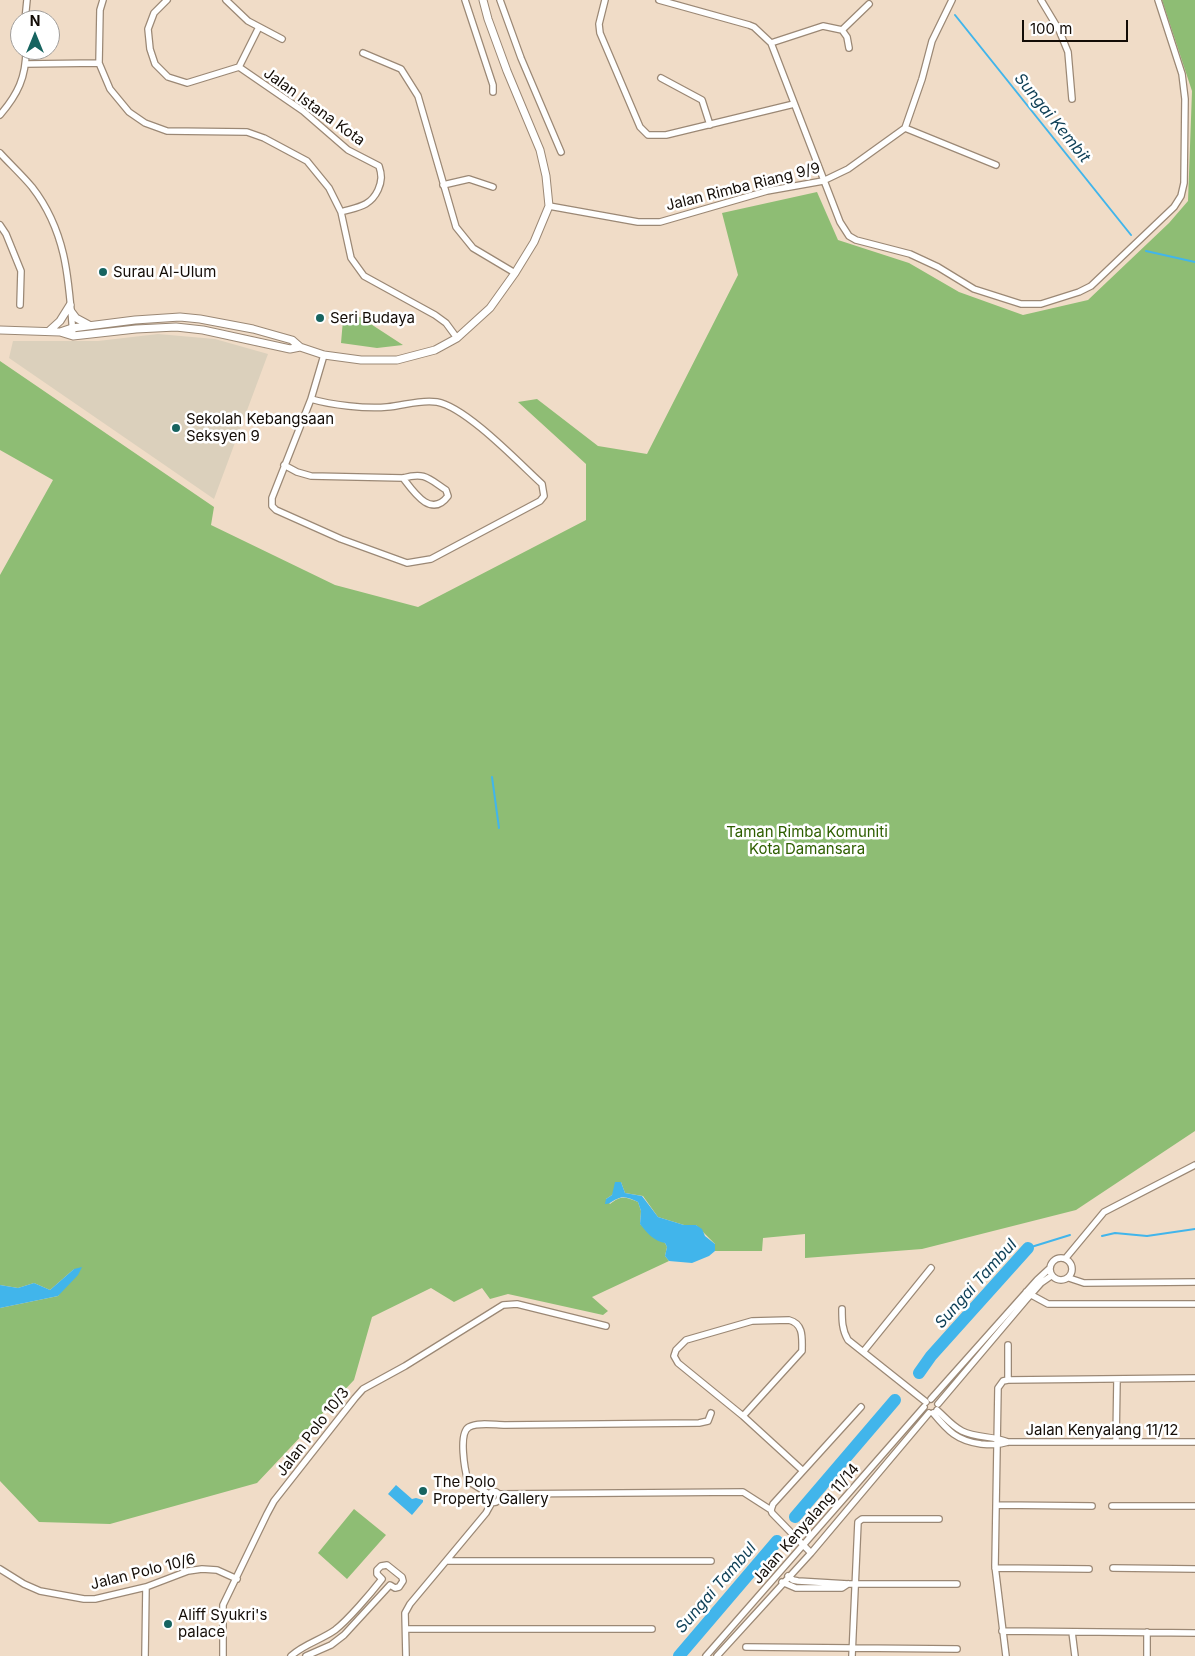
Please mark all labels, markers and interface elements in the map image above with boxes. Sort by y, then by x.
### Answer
north arrow [10,10,60,60]
scale bar [1025,10,1131,42]
text: N [30,12,40,29]
text: 100 m [1030,19,1072,38]
street label: Jalan Istana Kota [260,64,368,150]
water label: Sungai Kembit [1010,69,1094,167]
street label: Jalan Rimba Riang 9/9 [664,159,822,215]
place label: Surau Al-Ulum [113,263,216,281]
marker: Surau Al-Ulum [97,266,109,278]
place label: Seri Budaya [330,309,415,327]
marker: Seri Budaya [314,312,326,324]
place label: Sekolah Kebangsaan Seksyen 9 [186,410,334,445]
marker: Sekolah Kebangsaan Seksyen 9 [170,422,182,434]
park label: Taman Rimba Komuniti Kota Damansara [726,823,888,858]
water label: Sungai Tambul [931,1235,1021,1333]
street label: Jalan Polo 10/3 [273,1384,353,1480]
street label: Jalan Kenyalang 11/12 [1026,1421,1178,1439]
street label: Jalan Kenyalang 11/14 [749,1460,863,1588]
place label: The Polo Property Gallery [433,1473,549,1508]
marker: The Polo Property Gallery [417,1485,429,1497]
water label: Sungai Tambul [672,1539,760,1637]
street label: Jalan Polo 10/6 [89,1550,197,1594]
place label: Aliff Syukri's palace [178,1606,267,1641]
marker: Aliff Syukri's palace [162,1618,174,1630]

